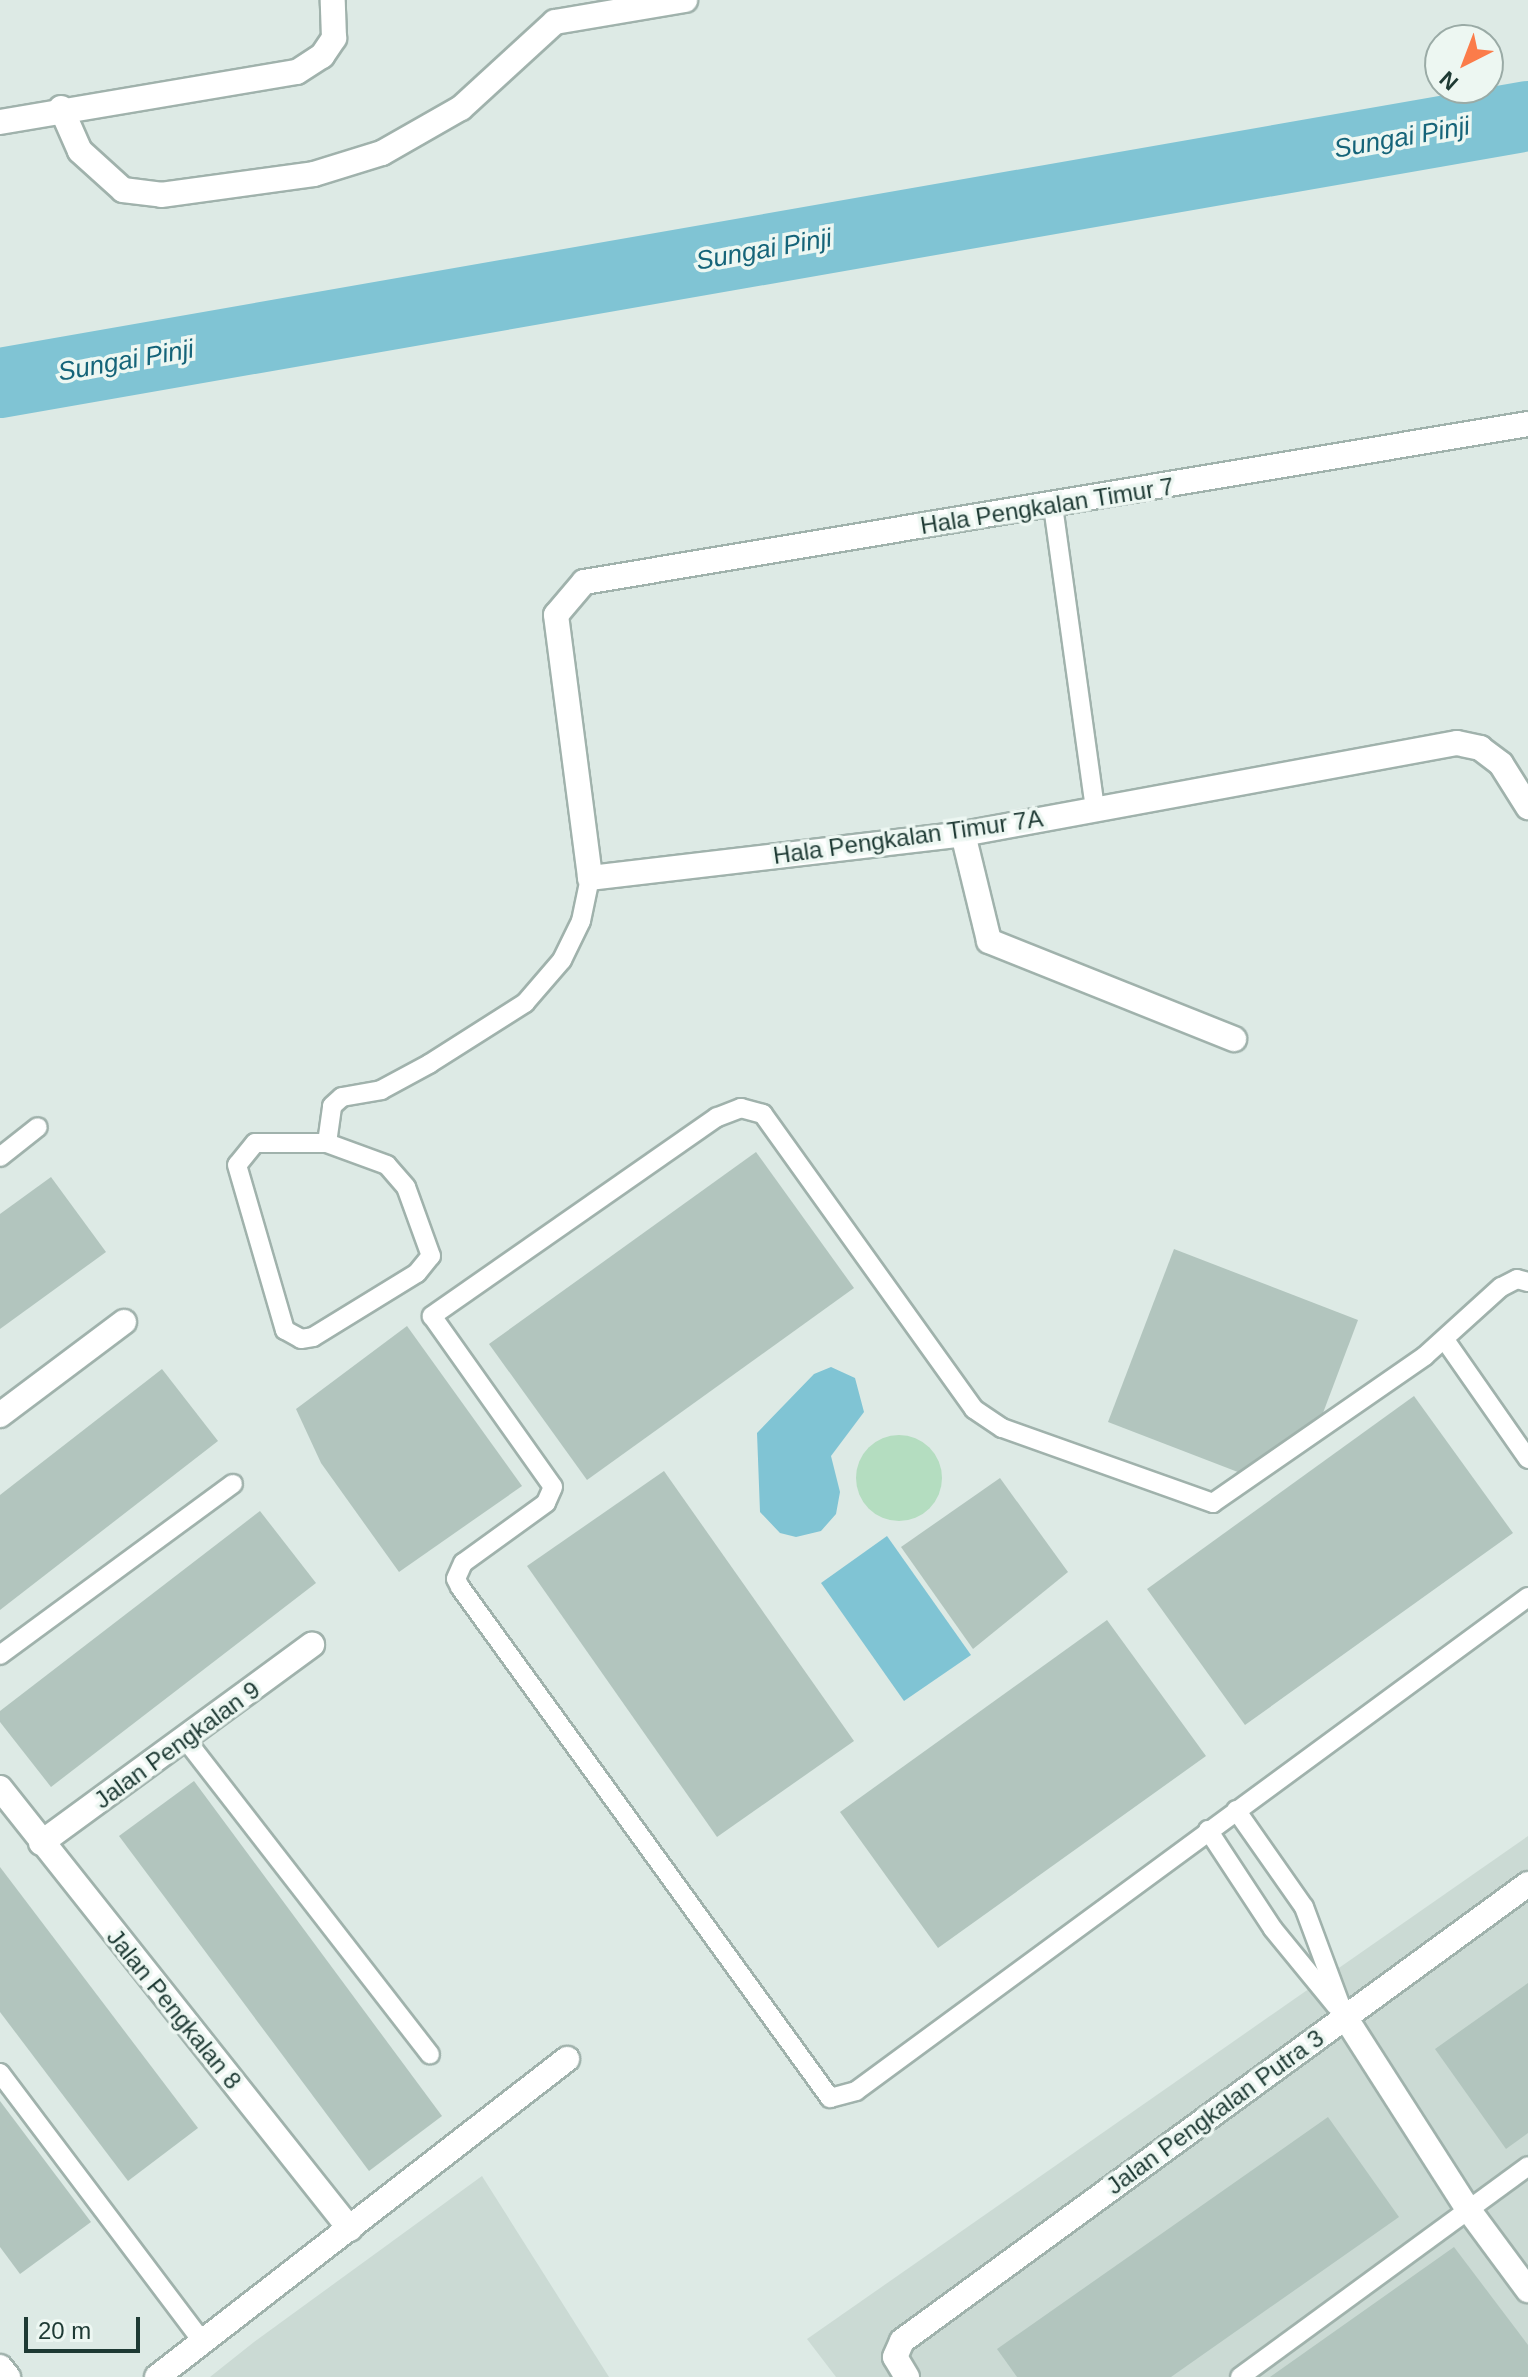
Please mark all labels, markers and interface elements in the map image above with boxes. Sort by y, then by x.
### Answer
north arrow [1424,24,1504,104]
text: N [1435,66,1463,95]
water label: Sungai Pinji [1332,111,1472,165]
water label: Sungai Pinji [694,223,834,277]
water label: Sungai Pinji [56,334,196,388]
street label: Hala Pengkalan Timur 7 [918,472,1176,540]
street label: Hala Pengkalan Timur 7A [771,804,1045,870]
street label: Jalan Pengkalan 9 [89,1675,265,1815]
street label: Jalan Pengkalan 8 [101,1923,247,2095]
street label: Jalan Pengkalan Putra 3 [1101,2023,1329,2201]
scale bar [28,2301,144,2351]
text: 20 m [38,2317,91,2344]

